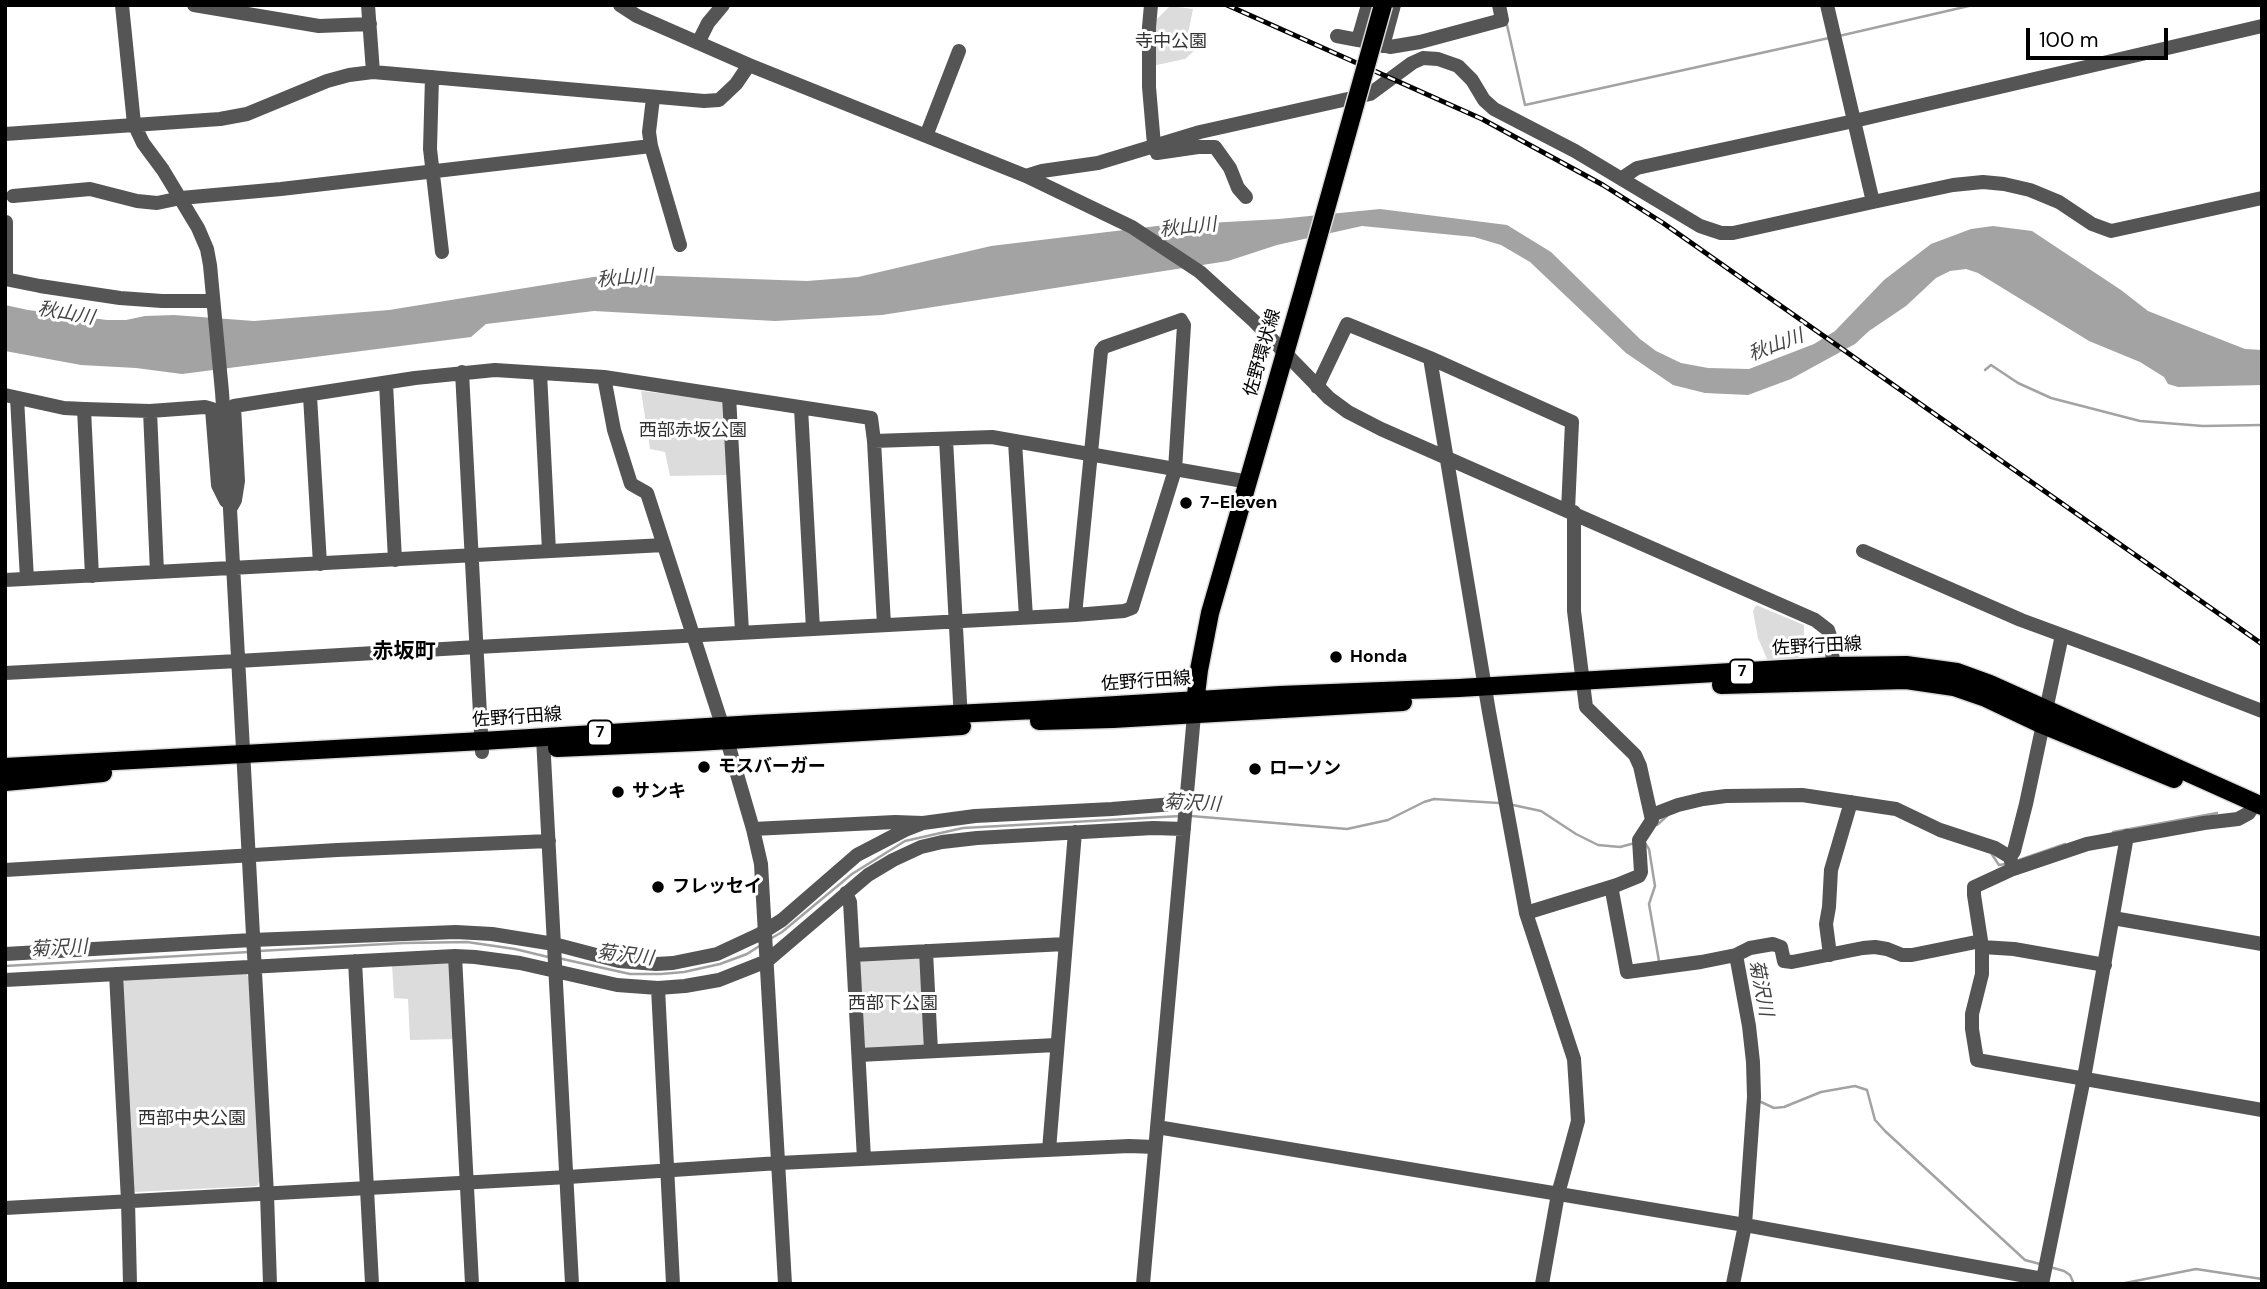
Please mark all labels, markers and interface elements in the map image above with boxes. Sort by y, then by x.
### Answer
scale bar [2029,14,2171,58]
text: 100 m [2039,26,2099,54]
park label: 寺中公園 [1135,31,1207,53]
water label: 秋山川 [1158,214,1218,242]
water label: 秋山川 [596,266,654,292]
water label: 秋山川 [36,298,96,330]
street label: 佐野環状線 [1240,307,1286,399]
water label: 秋山川 [1745,325,1807,367]
park label: 西部赤坂公園 [639,420,747,442]
place label: 7-Eleven [1200,492,1277,514]
marker: 7-Eleven [1178,495,1194,511]
street label: 佐野行田線 [1771,634,1863,660]
district label: 赤坂町 [373,639,435,665]
place label: Honda [1350,646,1407,668]
marker: Honda [1328,649,1344,665]
road number: 7 [1730,660,1754,684]
street label: 佐野行田線 [1100,668,1192,696]
street label: 佐野行田線 [471,704,563,732]
road number: 7 [588,720,612,746]
place label: モスバーガー [718,756,826,778]
place label: ローソン [1269,758,1341,780]
marker: モスバーガー [696,759,712,775]
marker: ローソン [1247,761,1263,777]
place label: サンキ [632,781,686,803]
marker: サンキ [610,784,626,800]
water label: 菊沢川 [1163,791,1221,817]
place label: フレッセイ [672,876,762,898]
marker: フレッセイ [650,879,666,895]
water label: 菊沢川 [30,936,88,962]
water label: 菊沢川 [595,941,655,971]
water label: 菊沢川 [1743,958,1777,1018]
park label: 西部下公園 [848,993,938,1015]
park label: 西部中央公園 [138,1108,246,1130]

